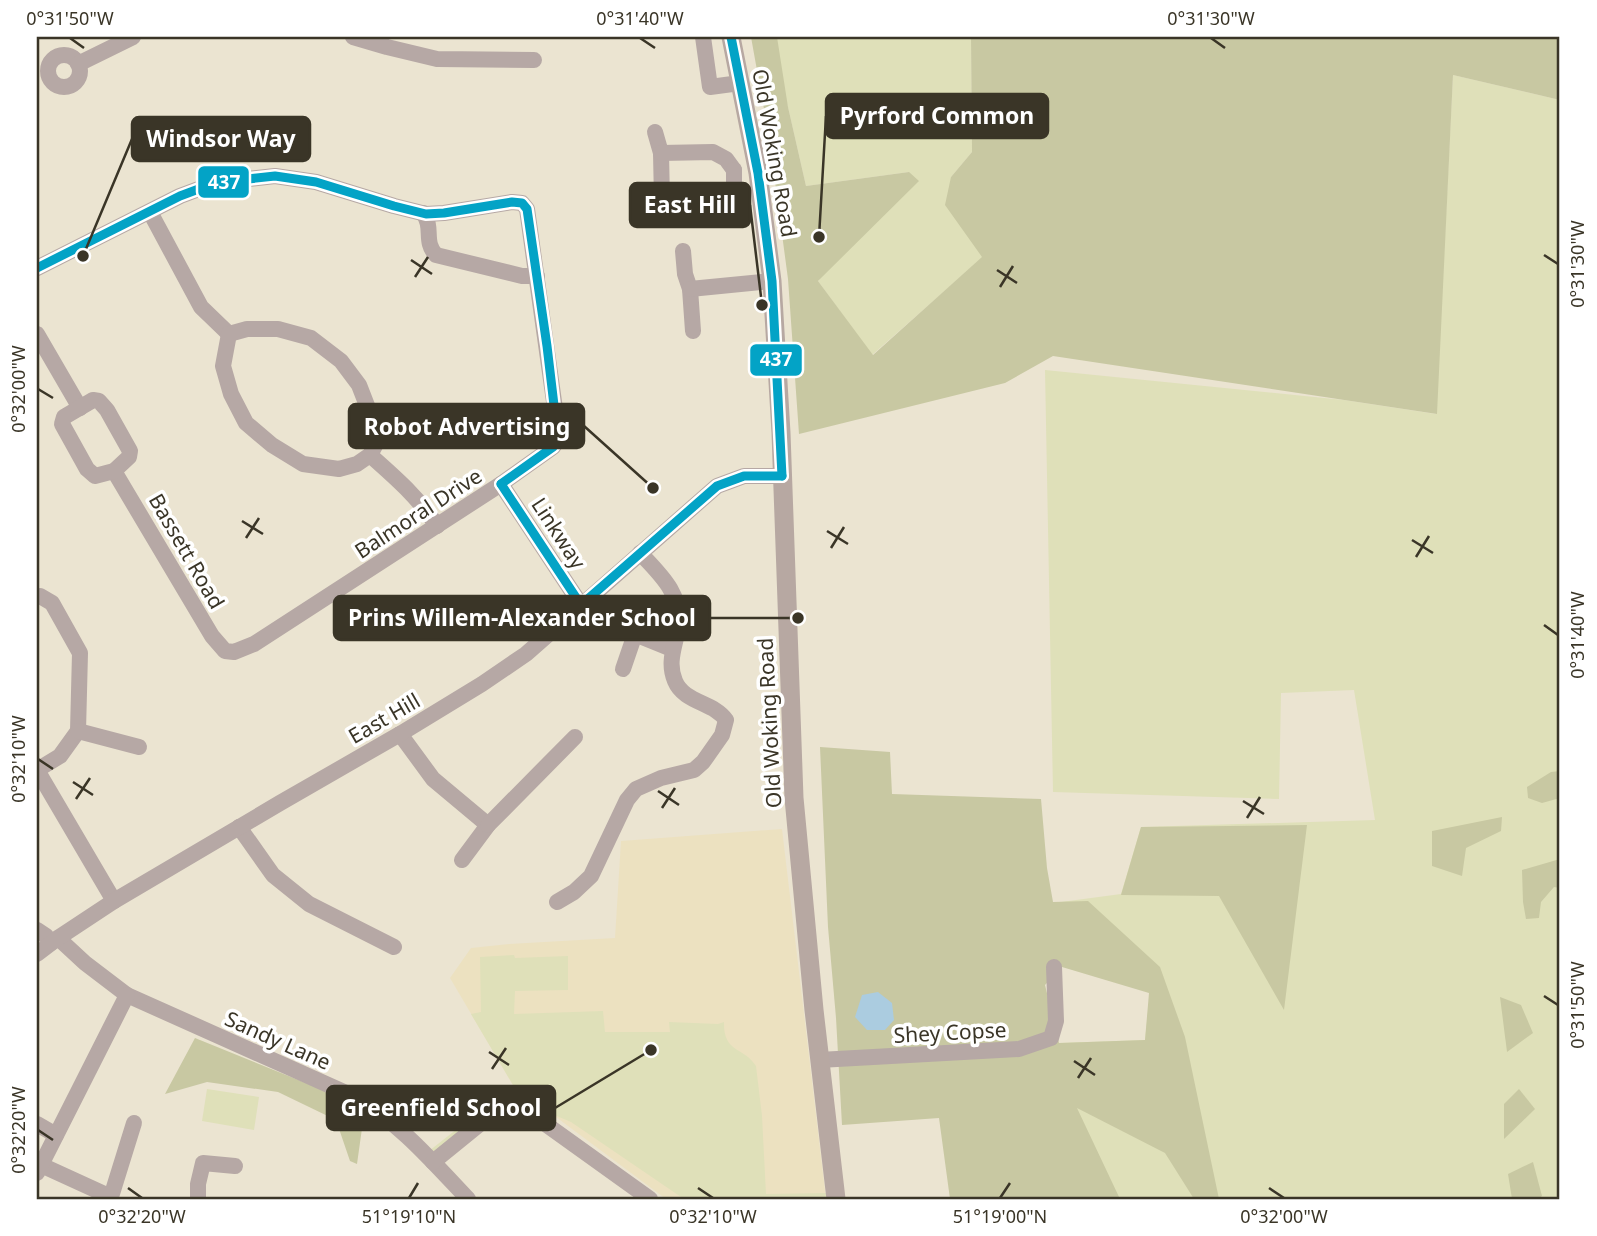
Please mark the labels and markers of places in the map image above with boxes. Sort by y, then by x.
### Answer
callout: Pyrford Common [826,94,1048,138]
callout: Windsor Way [132,117,310,161]
callout: East Hill [630,183,750,227]
callout: Robot Advertising [349,404,584,448]
callout: Prins Willem-Alexander School [334,596,710,640]
callout: Greenfield School [327,1086,555,1130]

